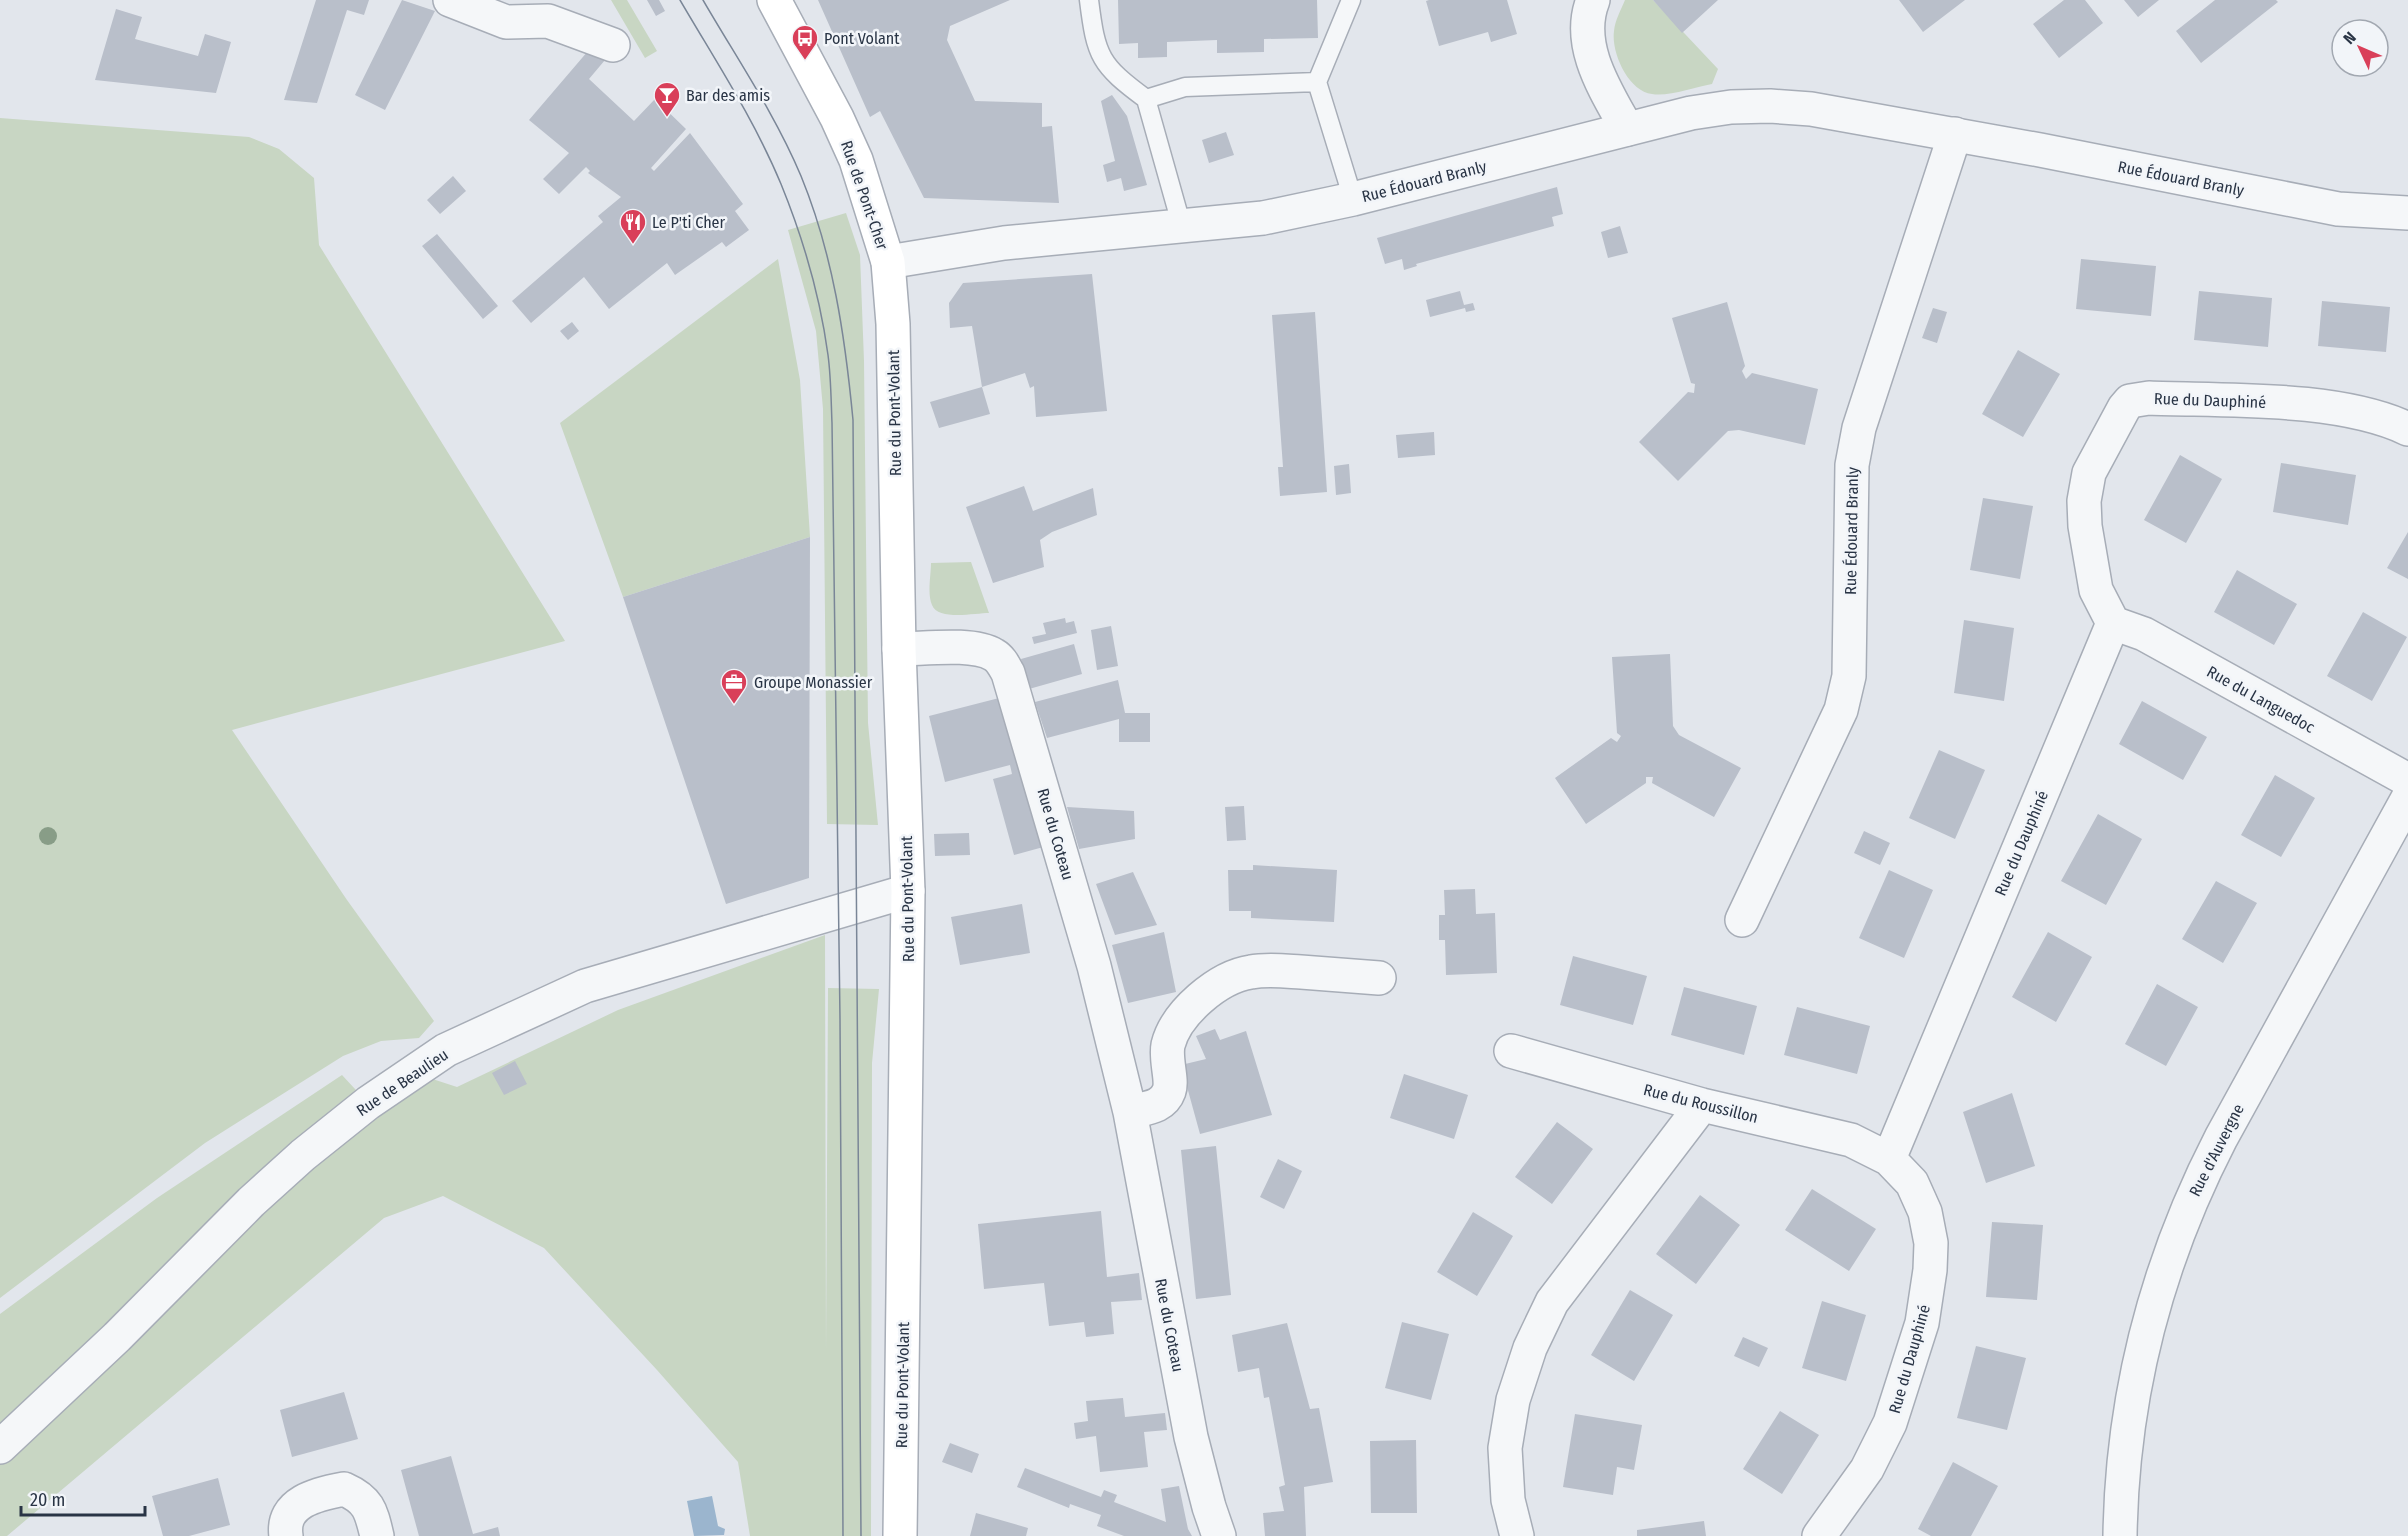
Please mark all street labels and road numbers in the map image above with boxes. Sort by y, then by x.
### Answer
street label: Rue de Pont-Cher [837,138,892,253]
street label: Rue Édouard Branly [1360,157,1489,206]
street label: Rue Édouard Branly [2116,157,2246,200]
street label: Rue du Pont-Volant [884,349,905,476]
street label: Rue du Dauphiné [2154,389,2266,412]
street label: Rue Édouard Branly [1841,466,1862,595]
street label: Rue du Languedoc [2204,662,2318,737]
street label: Rue du Coteau [1033,786,1078,882]
street label: Rue du Dauphiné [1991,788,2052,899]
street label: Rue du Pont-Volant [897,835,918,962]
street label: Rue de Beaulieu [353,1045,452,1120]
street label: Rue du Roussillon [1642,1080,1760,1127]
street label: Rue d'Auvergne [2185,1101,2248,1200]
street label: Rue du Coteau [1151,1277,1188,1373]
street label: Rue du Dauphiné [1885,1303,1934,1416]
street label: Rue du Pont-Volant [892,1321,913,1448]

